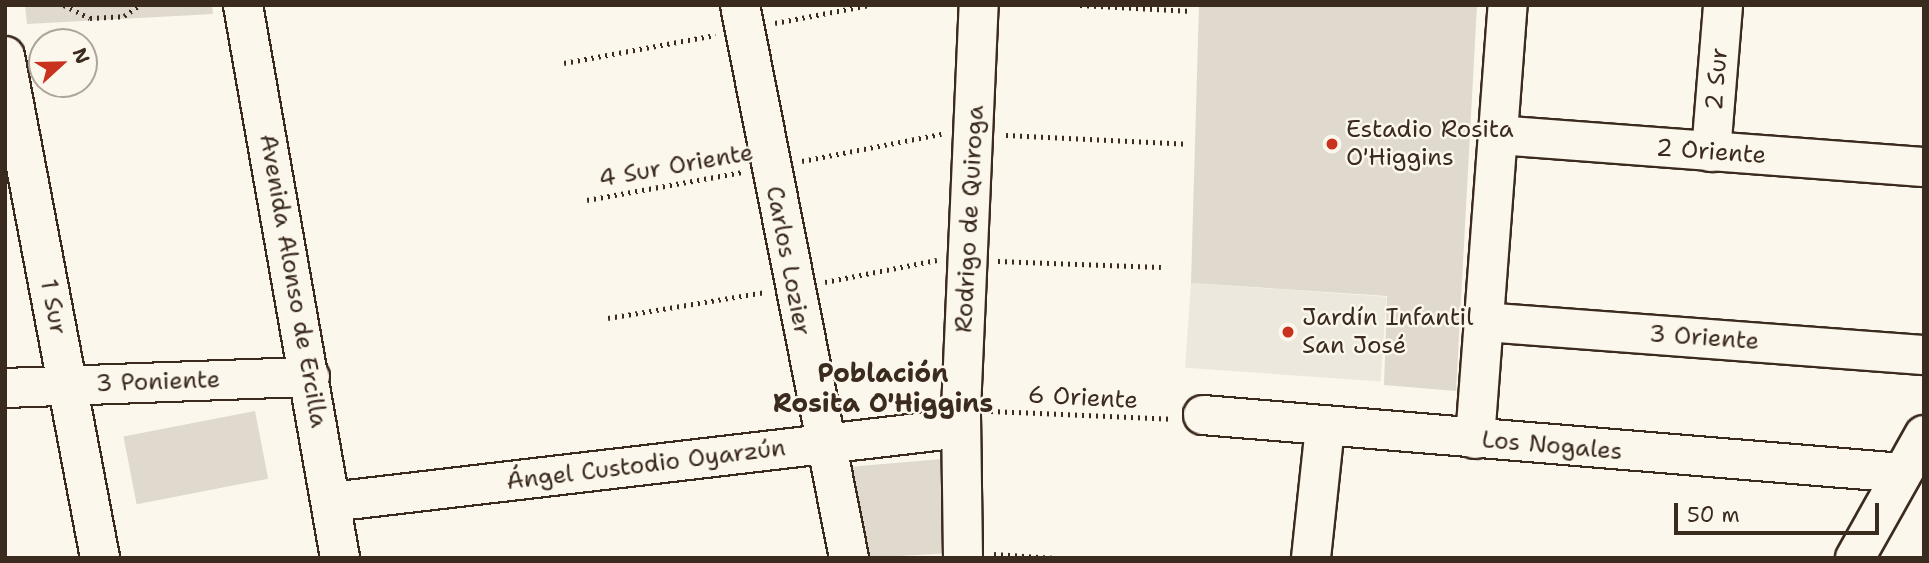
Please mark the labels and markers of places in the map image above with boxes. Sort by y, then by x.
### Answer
place label: Estadio Rosita O'Higgins [1346,116,1514,172]
marker: Estadio Rosita O'Higgins [1324,136,1340,152]
place label: Jardín Infantil San José [1302,304,1474,360]
marker: Jardín Infantil San José [1280,324,1296,340]

